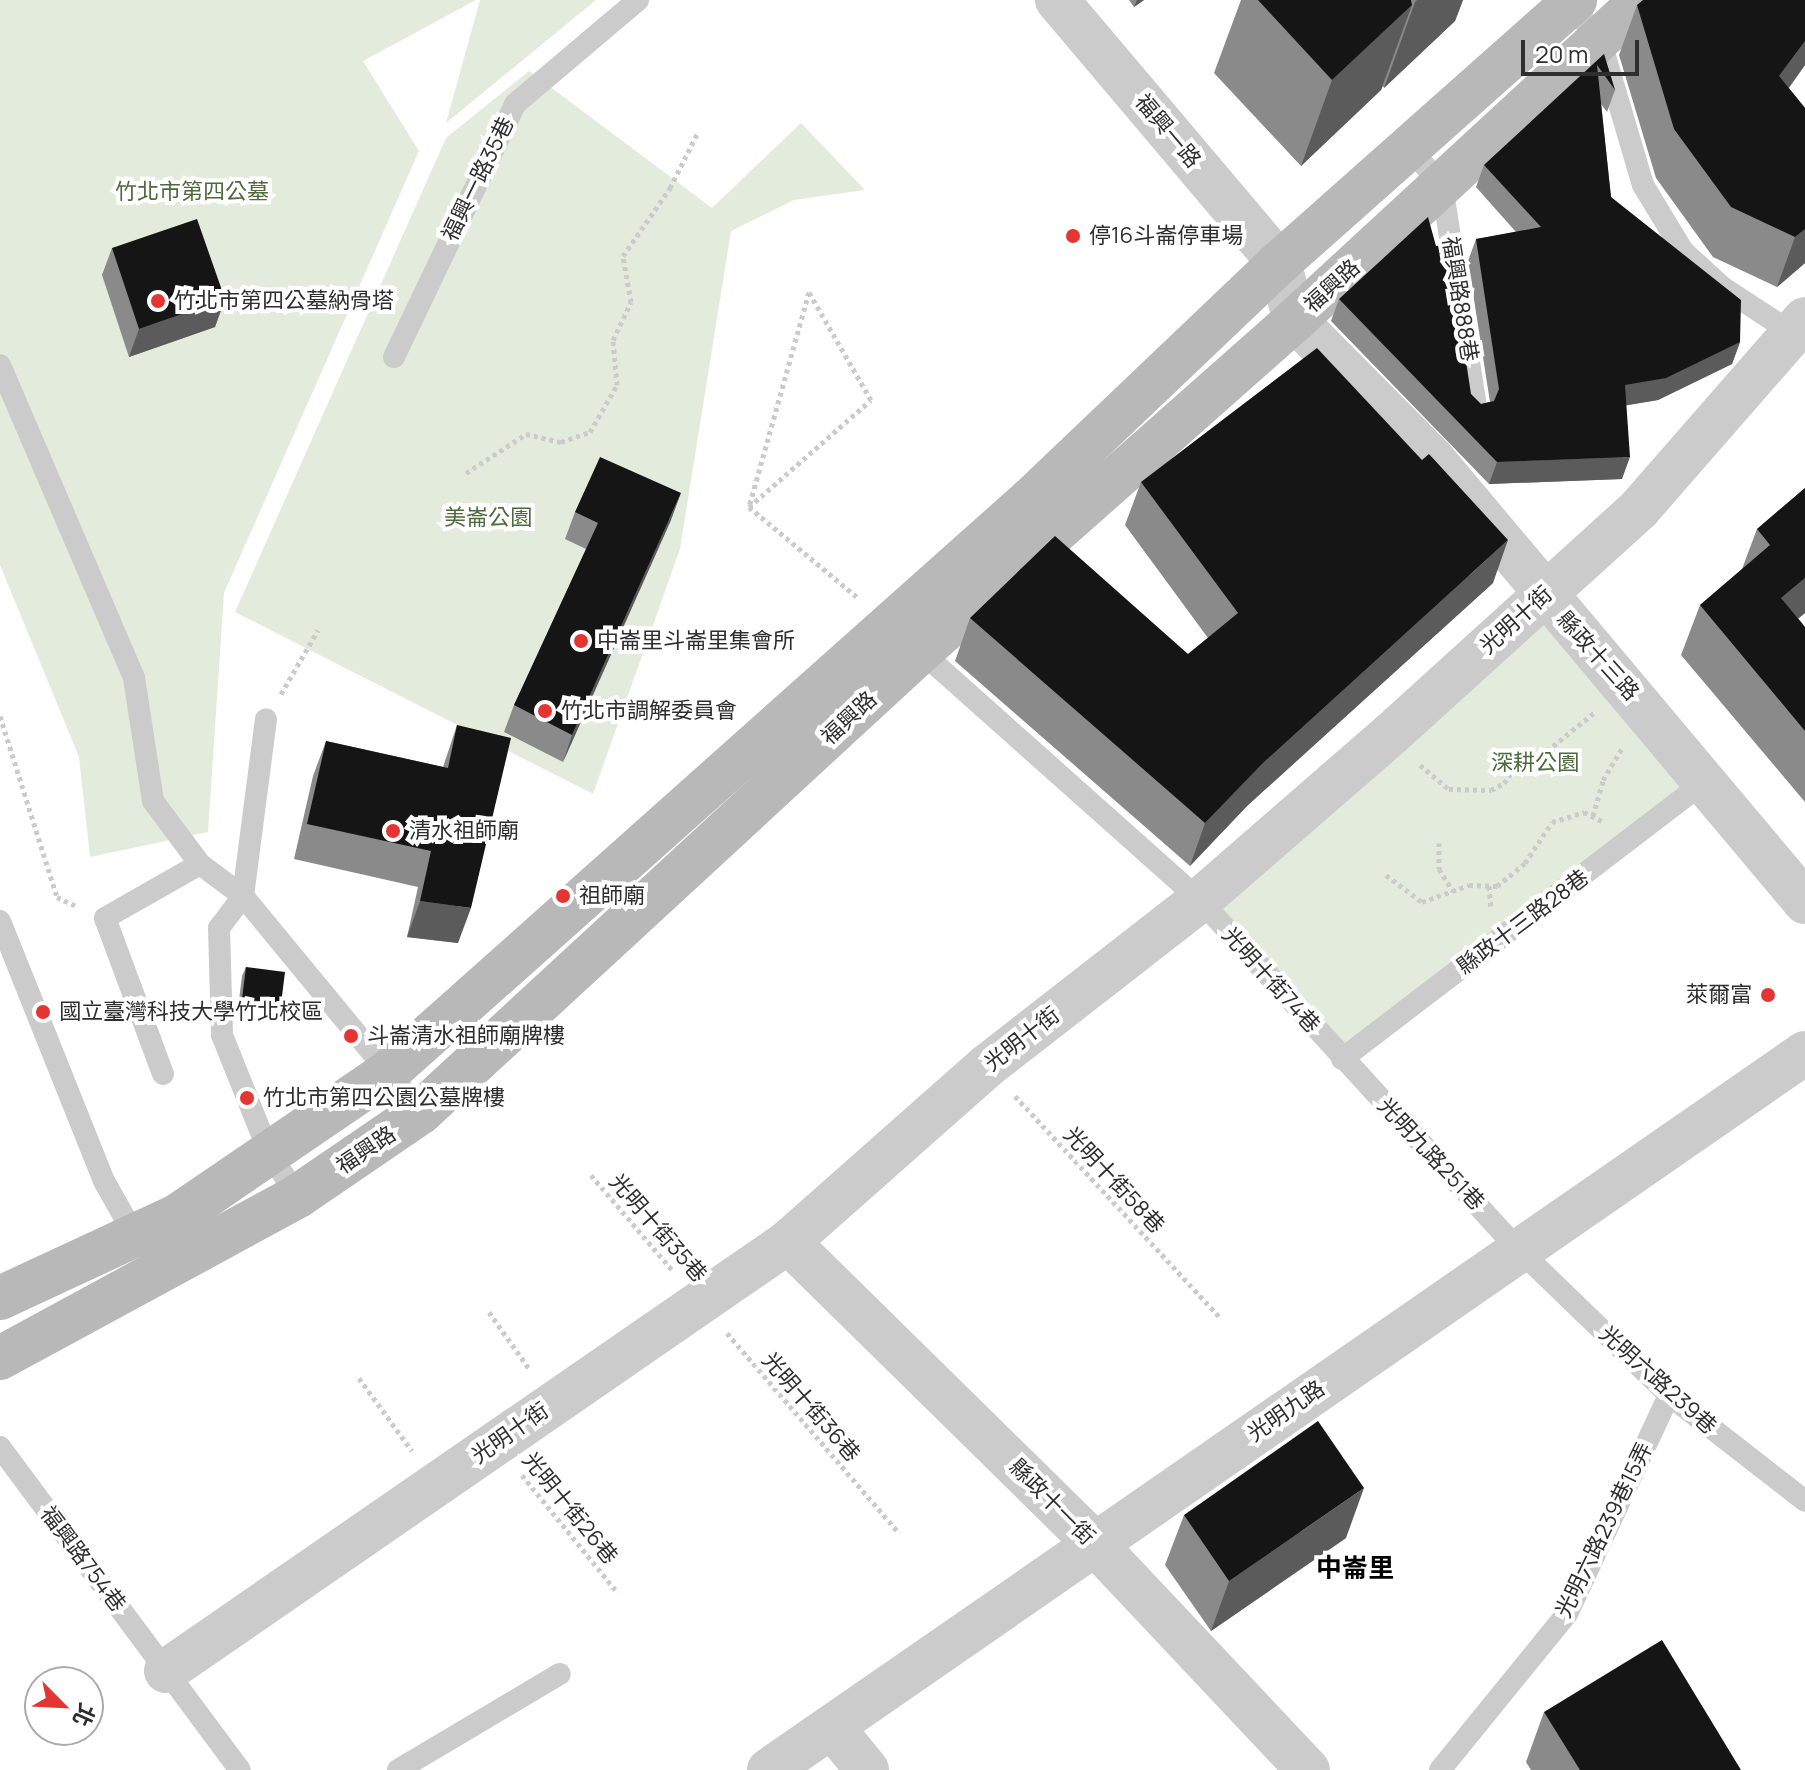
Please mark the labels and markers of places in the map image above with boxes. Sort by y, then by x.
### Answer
place label: 停16斗崙停車場 [1089,223,1243,249]
marker: 停16斗崙停車場 [1064,227,1082,245]
place label: 竹北市第四公墓納骨塔 [174,288,394,314]
marker: 竹北市第四公墓納骨塔 [149,292,167,310]
place label: 中崙里斗崙里集會所 [597,628,795,654]
marker: 中崙里斗崙里集會所 [572,632,590,650]
place label: 竹北市調解委員會 [561,698,737,724]
marker: 竹北市調解委員會 [536,702,554,720]
place label: 清水祖師廟 [409,818,519,844]
marker: 清水祖師廟 [384,822,402,840]
place label: 祖師廟 [579,883,645,909]
marker: 祖師廟 [554,887,572,905]
place label: 萊爾富 [1686,982,1752,1008]
marker: 萊爾富 [1759,986,1777,1004]
place label: 國立臺灣科技大學竹北校區 [59,999,323,1025]
marker: 國立臺灣科技大學竹北校區 [34,1003,52,1021]
place label: 斗崙清水祖師廟牌樓 [367,1023,565,1049]
marker: 斗崙清水祖師廟牌樓 [342,1027,360,1045]
place label: 竹北市第四公園公墓牌樓 [263,1085,505,1111]
marker: 竹北市第四公園公墓牌樓 [238,1089,256,1107]

